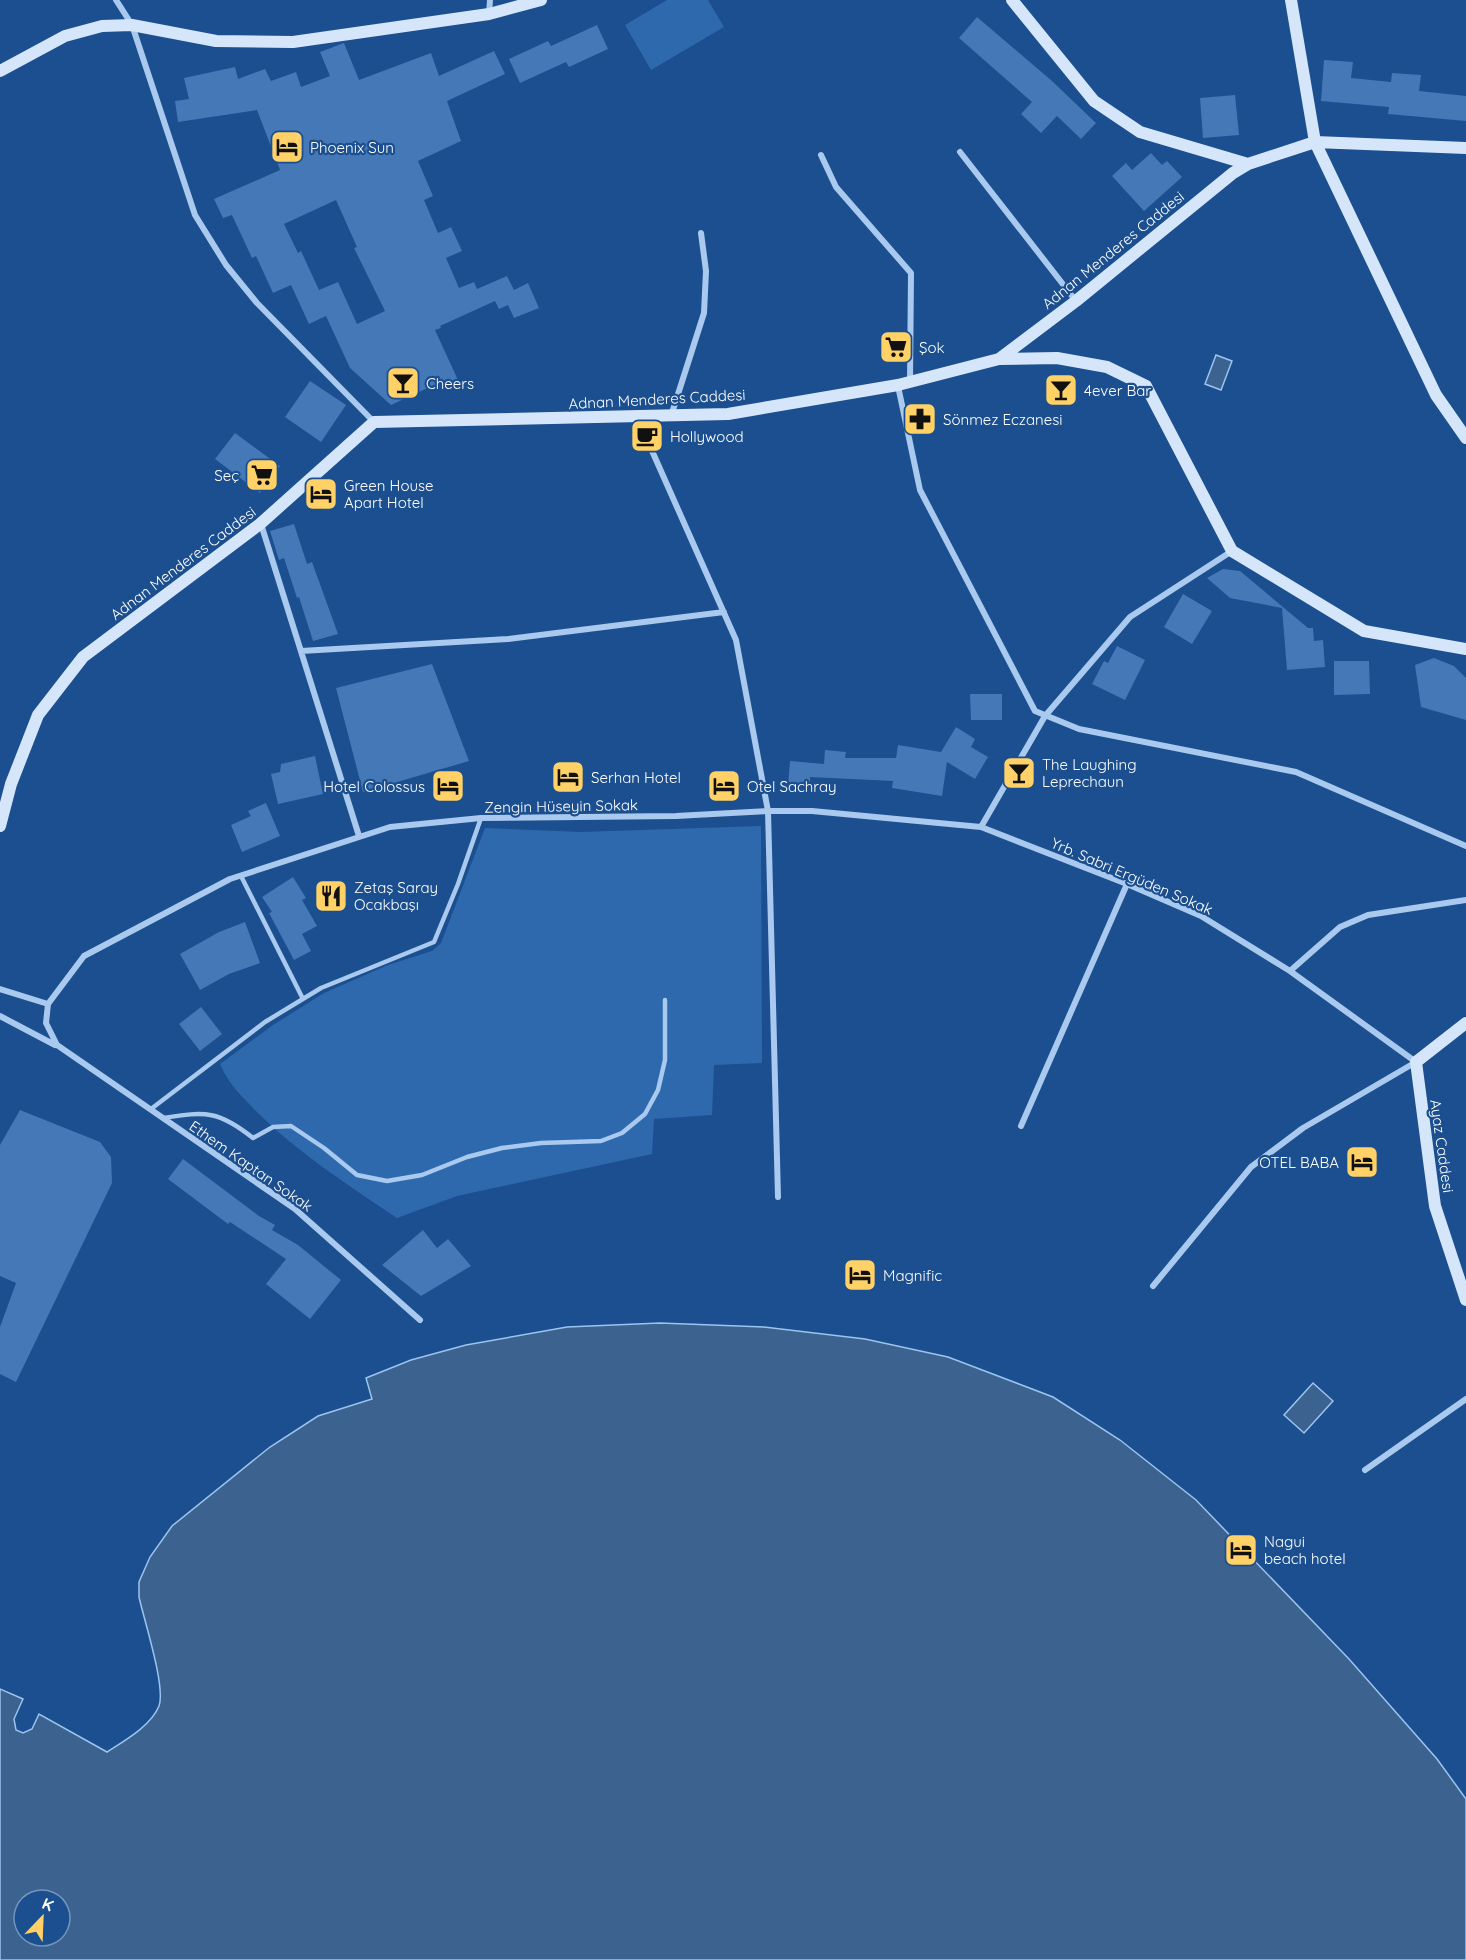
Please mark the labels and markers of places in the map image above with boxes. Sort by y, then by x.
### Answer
hotel icon: Phoenix Sun [269,129,305,165]
place label: Phoenix Sun [310,138,394,157]
supermarket icon: Şok [878,329,914,365]
place label: Şok [919,338,945,357]
bar icon: Cheers [385,365,421,401]
bar icon: 4ever Bar [1043,372,1079,408]
place label: Cheers [426,374,474,393]
place label: 4ever Bar [1084,381,1151,400]
pharmacy icon: Sönmez Eczanesi [902,401,938,437]
place label: Sönmez Eczanesi [943,410,1062,429]
cafe icon: Hollywood [629,418,665,454]
place label: Hollywood [670,427,744,446]
supermarket icon: Seç [244,457,280,493]
place label: Seç [214,466,239,485]
hotel icon: Green House Apart Hotel [303,476,339,512]
place label: Green House Apart Hotel [344,476,434,512]
bar icon: The Laughing Leprechaun [1001,755,1037,791]
place label: The Laughing Leprechaun [1042,755,1137,791]
hotel icon: Serhan Hotel [550,759,586,795]
hotel icon: Hotel Colossus [430,768,466,804]
place label: Serhan Hotel [591,768,681,787]
hotel icon: Otel Sachray [706,768,742,804]
place label: Hotel Colossus [323,777,425,796]
place label: Otel Sachray [747,777,837,796]
restaurant icon: Zetaş Saray Ocakbaşı [313,878,349,914]
place label: Zetaş Saray Ocakbaşı [354,878,438,914]
hotel icon: OTEL BABA [1344,1144,1380,1180]
place label: OTEL BABA [1259,1153,1339,1172]
hotel icon: Magnific [842,1257,878,1293]
place label: Magnific [883,1266,942,1285]
hotel icon: Nagui beach hotel [1223,1532,1259,1568]
place label: Nagui beach hotel [1264,1532,1346,1568]

